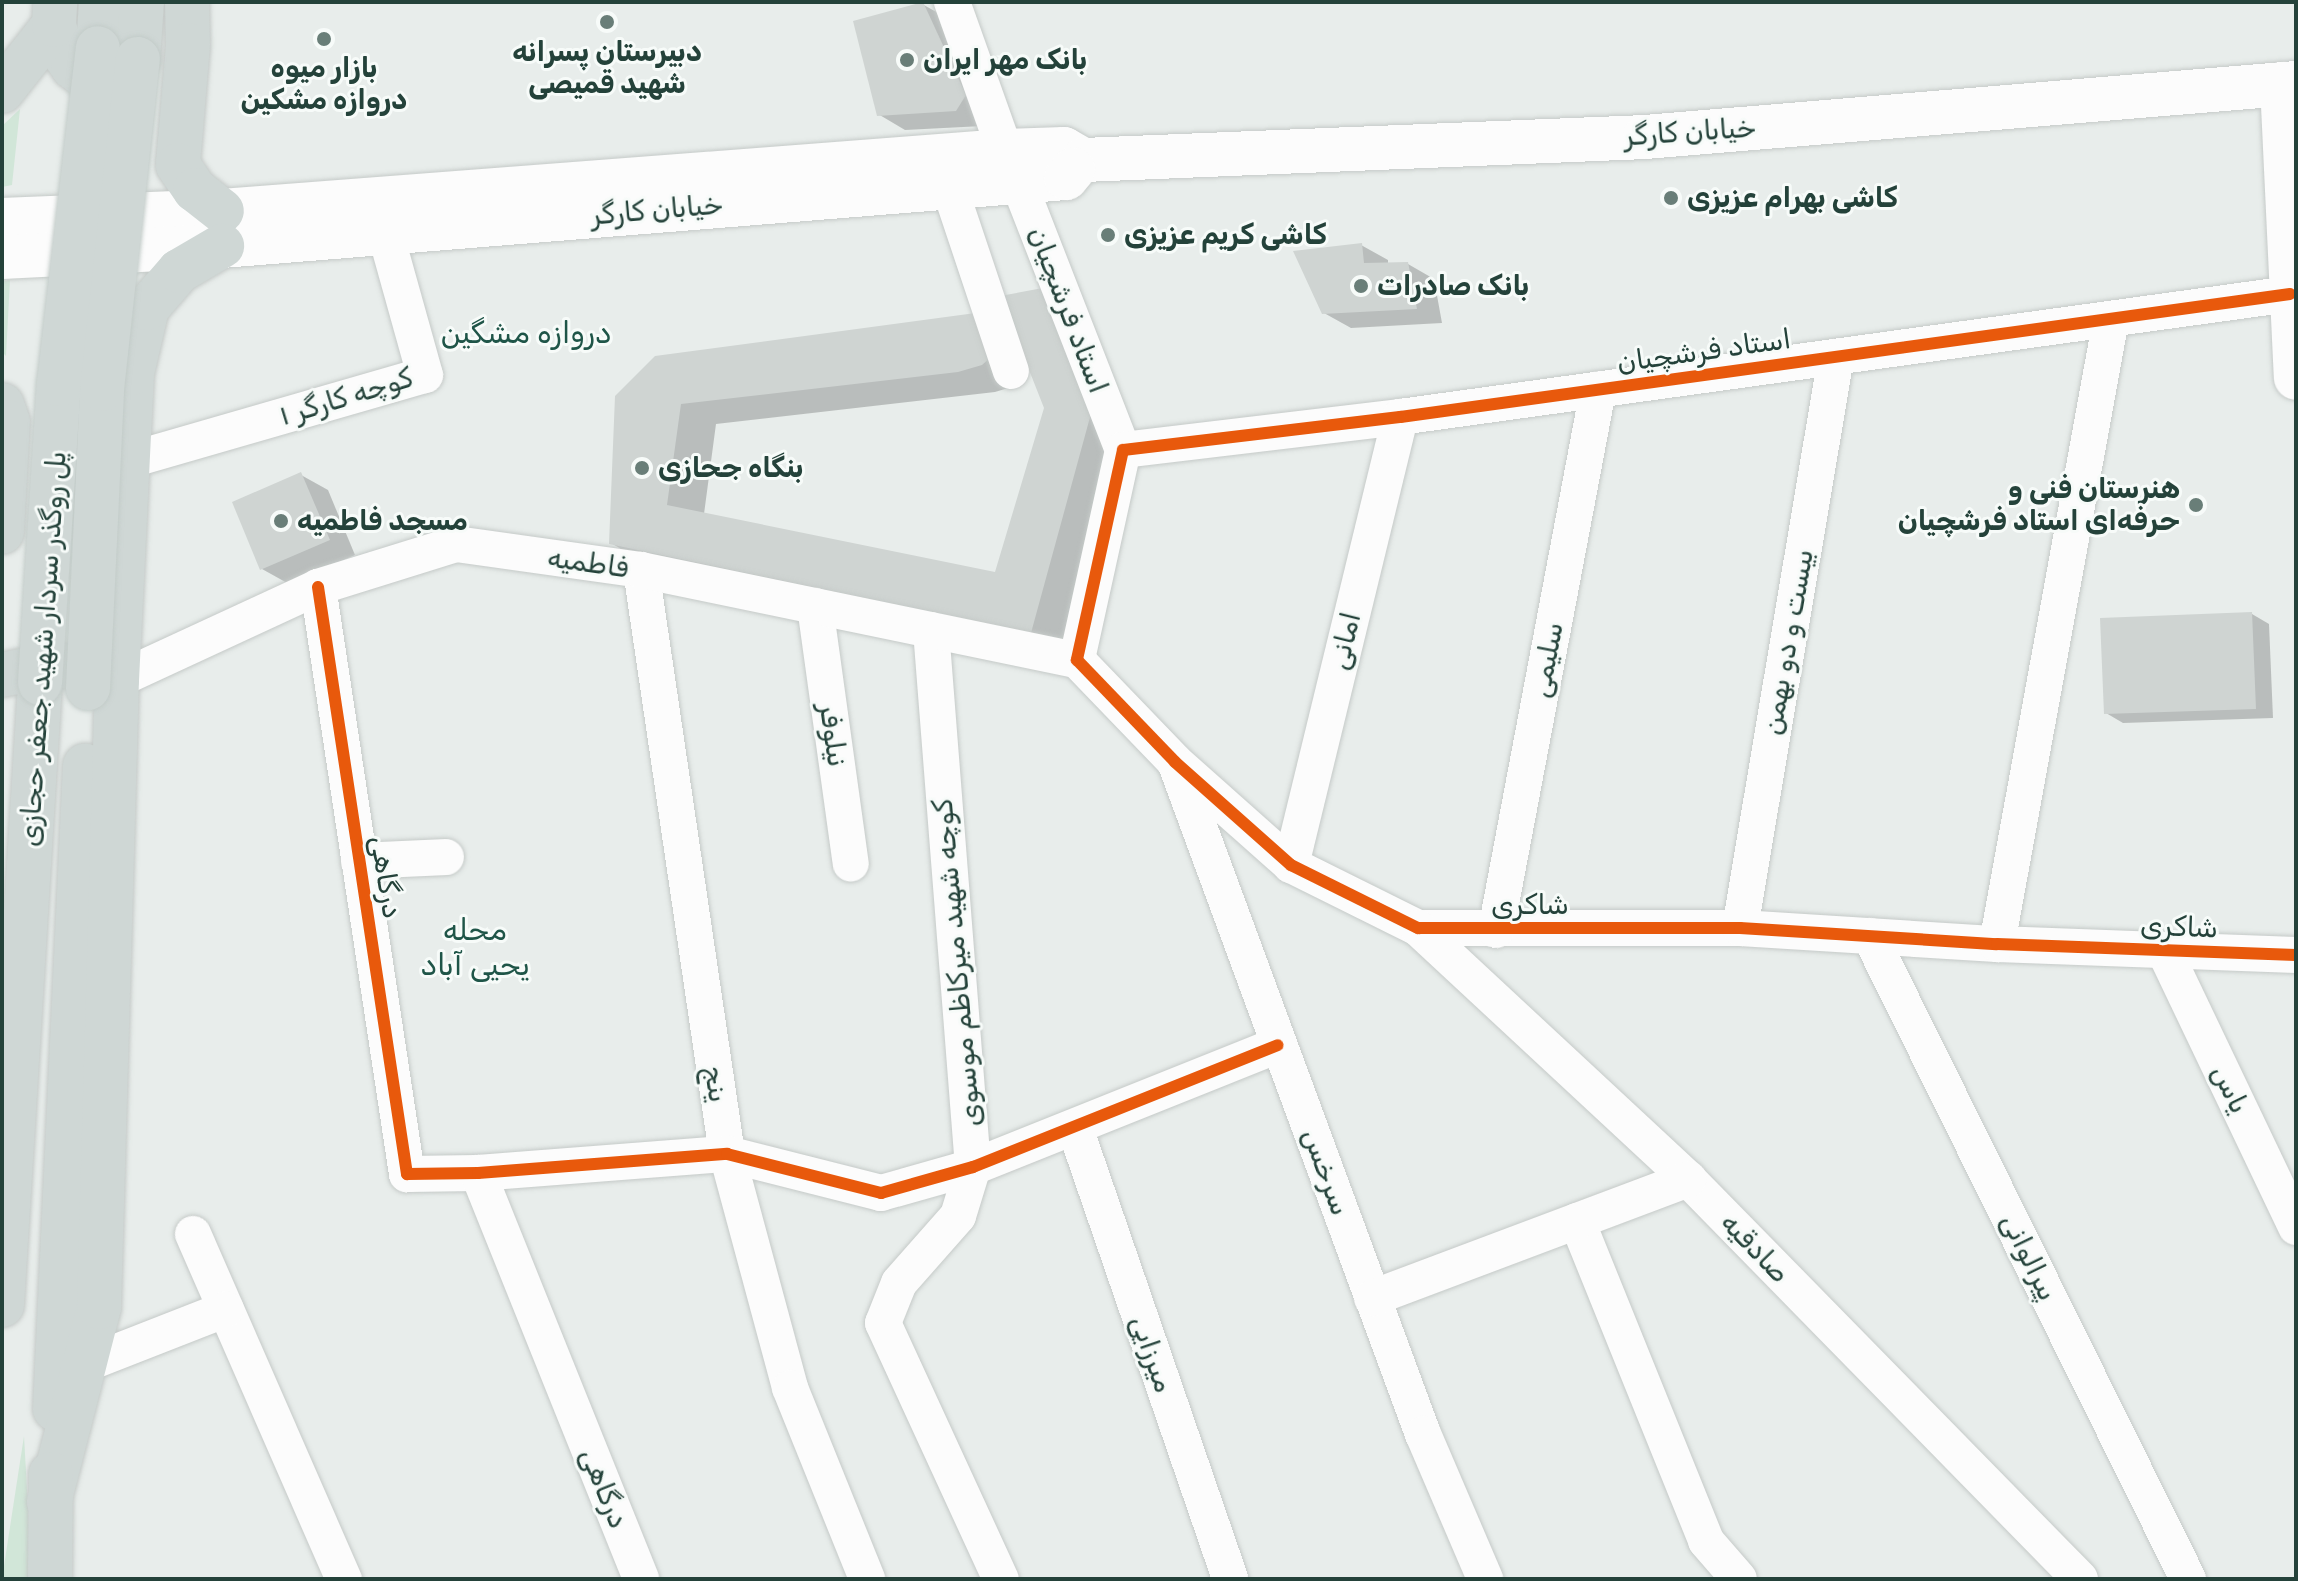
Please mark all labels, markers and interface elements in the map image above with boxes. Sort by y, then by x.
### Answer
marker: دبیرستان پسرانه شهید قمیصی [598,13,616,31]
marker: بازار میوه دروازه مشکین [315,30,333,48]
place label: دبیرستان پسرانه شهید قمیصی [512,35,702,101]
place label: بانک مهر ایران [923,43,1087,77]
place label: بازار میوه دروازه مشکین [241,51,407,117]
marker: بانک مهر ایران [898,51,916,69]
street label: خیابان کارگر [1623,111,1757,153]
place label: کاشی بهرام عزیزی [1687,181,1898,215]
street label: خیابان کارگر [590,187,724,233]
marker: کاشی بهرام عزیزی [1662,189,1680,207]
place label: کاشی کریم عزیزی [1124,218,1327,252]
street label: استاد فرشچیان [1021,222,1115,398]
marker: کاشی کریم عزیزی [1099,226,1117,244]
place label: بانک صادرات [1377,269,1529,303]
marker: بانک صادرات [1352,277,1370,295]
district label: دروازه مشگین [441,315,611,351]
street label: استاد فرشچیان [1615,322,1793,380]
street label: کوچه کارگر ۱ [275,361,417,433]
street label: پل روگذر سردار شهید جعفر حجازی [12,450,74,848]
place label: بنگاه جحازی [658,451,803,485]
marker: بنگاه جحازی [633,459,651,477]
place label: هنرستان فنی و حرفه‌ای استاد فرشچیان [1898,472,2180,538]
marker: هنرستان فنی و حرفه‌ای استاد فرشچیان [2187,496,2205,514]
place label: مسجد فاطمیه [297,504,468,538]
marker: مسجد فاطمیه [272,512,290,530]
street label: فاطمیه [545,541,631,585]
street label: بیست و دو بهمن [1755,547,1821,737]
street label: امانی [1322,609,1368,673]
street label: سلیمی [1523,619,1571,701]
street label: نیلوفر [812,701,854,769]
street label: کوچه شهید میرکاظم موسوی [926,798,988,1128]
street label: درگاهی [363,833,409,921]
street label: شاکری [1491,888,1569,922]
street label: شاکری [2139,909,2219,945]
district label: محله یحیی آباد [420,912,530,982]
street label: یاس [2204,1059,2256,1119]
street label: ینج [697,1064,735,1104]
street label: سرخس [1295,1124,1357,1220]
street label: صادقیه [1714,1206,1796,1290]
street label: پیرالوانی [1994,1208,2064,1306]
street label: میرزایی [1123,1311,1181,1397]
street label: درگاهی [573,1443,635,1533]

